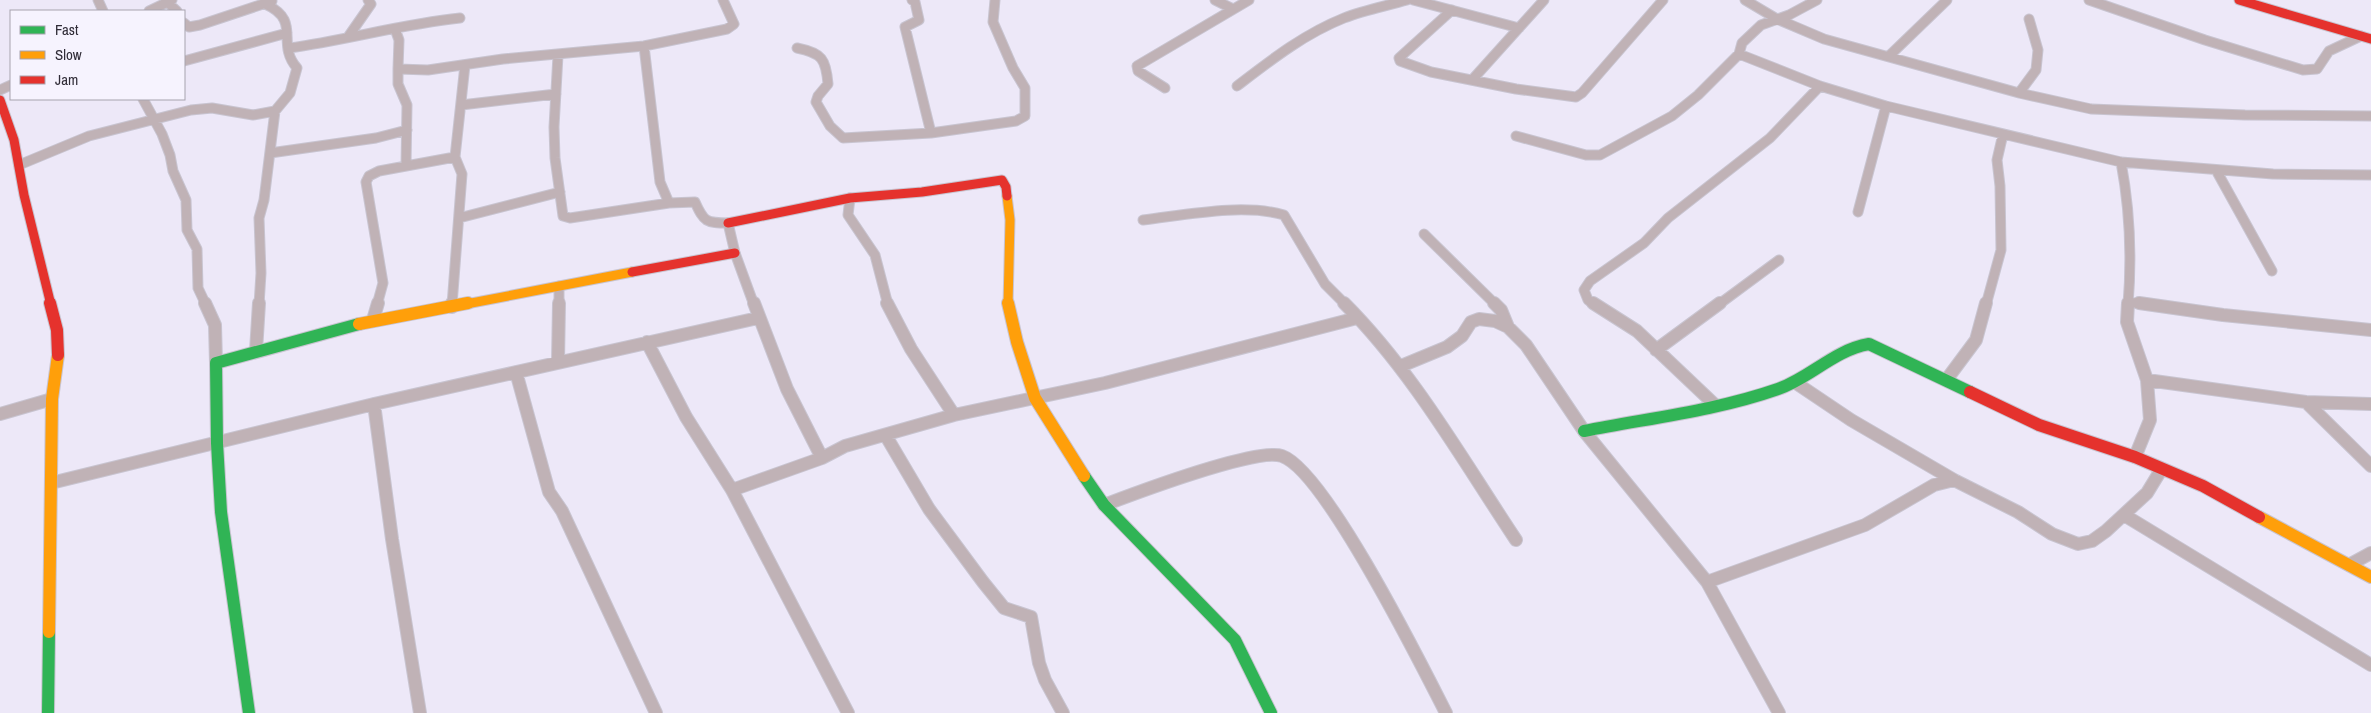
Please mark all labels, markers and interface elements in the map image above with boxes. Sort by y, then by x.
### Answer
legend [10,10,185,100]
text: Fast [55,19,79,40]
text: Slow [55,44,82,65]
text: Jam [55,69,78,90]

